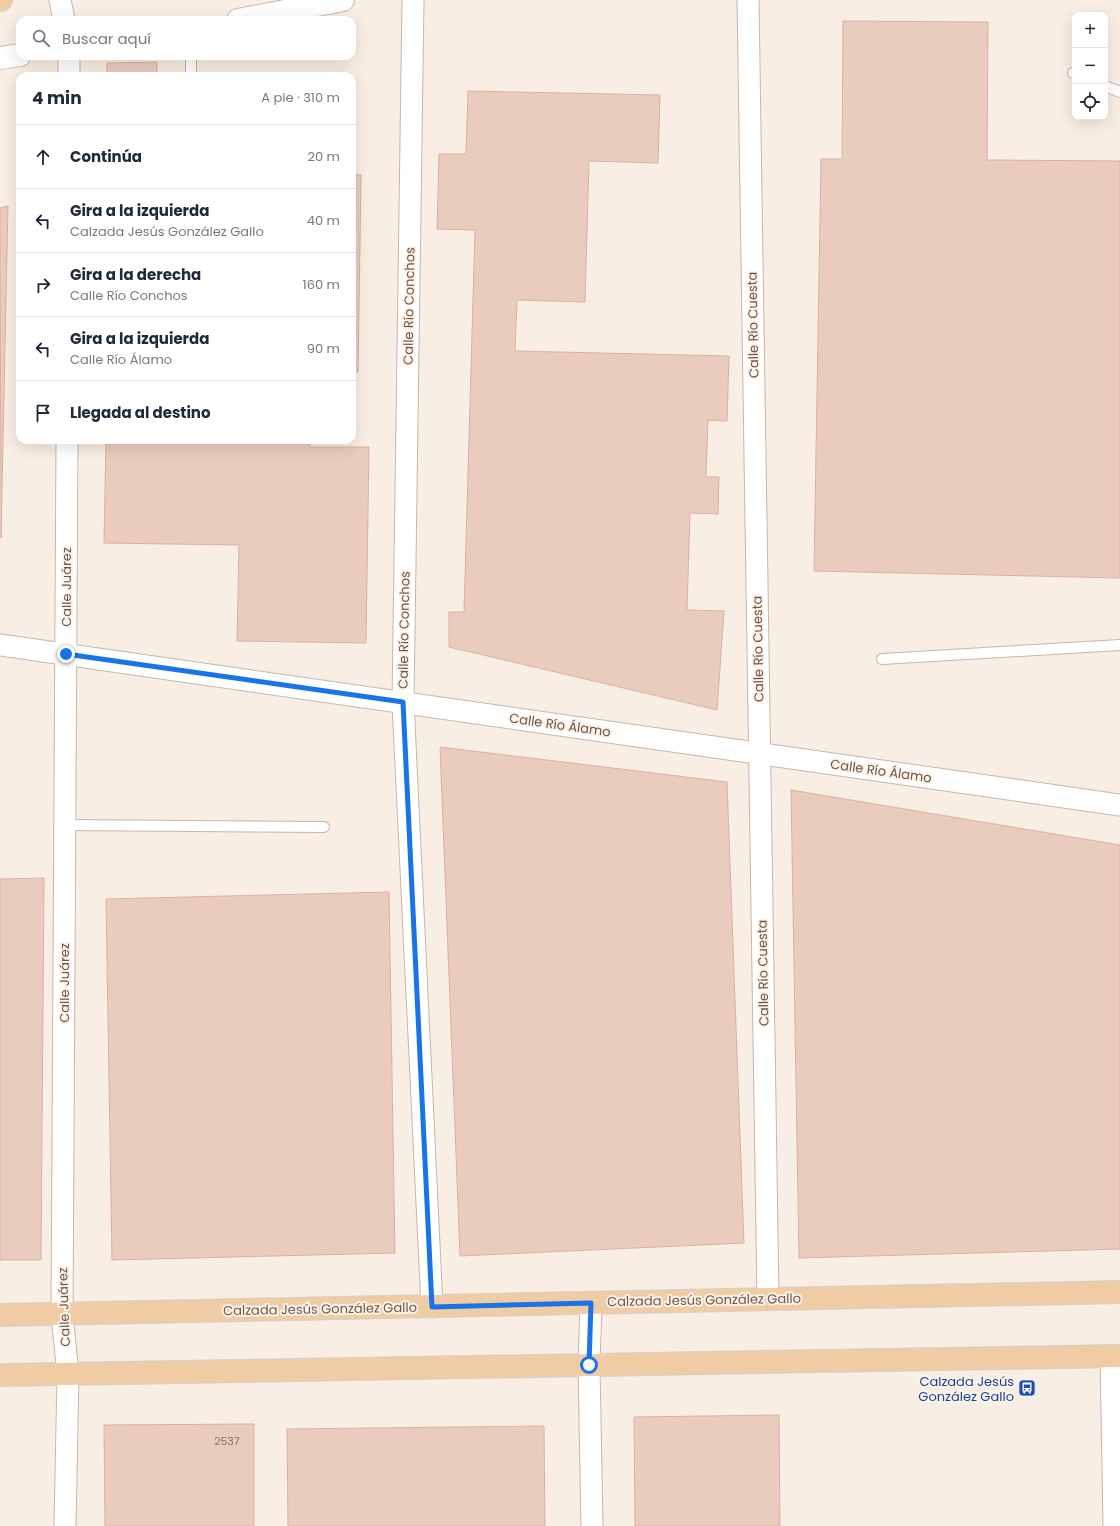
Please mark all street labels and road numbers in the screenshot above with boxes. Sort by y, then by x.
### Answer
street label: Calle Río Conchos [398,247,420,365]
street label: Calle Río Cuesta [743,272,763,378]
street label: Calle Juárez [57,547,76,627]
street label: Calle Río Conchos [393,571,415,689]
street label: Calle Río Cuesta [748,596,768,702]
street label: Calle Río Álamo [508,708,612,742]
street label: Calle Río Álamo [829,754,933,788]
street label: Calle Río Cuesta [753,920,773,1026]
street label: Calle Juárez [55,943,74,1023]
street label: Calle Juárez [53,1267,75,1347]
street label: Calzada Jesús González Gallo [607,1289,801,1311]
street label: Calzada Jesús González Gallo [223,1298,417,1320]

